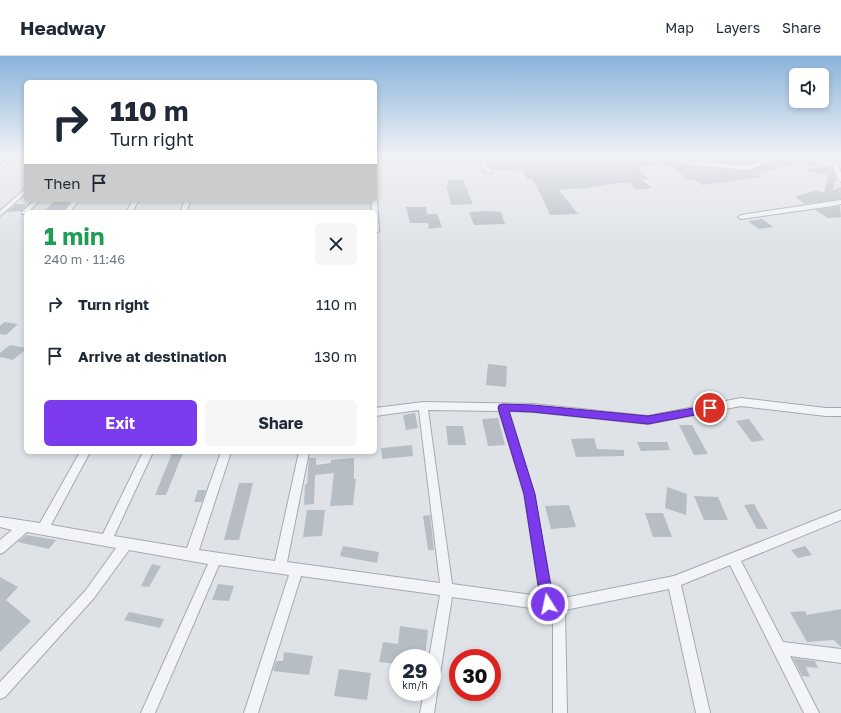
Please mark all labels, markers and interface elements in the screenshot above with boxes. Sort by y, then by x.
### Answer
text: Headway [20,16,106,39]
text: Map [665,19,694,36]
text: Layers [716,19,760,36]
text: Share [782,19,821,36]
map controls [789,68,829,108]
button: sound [789,68,829,108]
text: 110 m [110,94,189,127]
icon: right [44,96,96,148]
text: Turn right [110,128,194,150]
icon: arrive [88,172,110,194]
text: Then [44,174,80,192]
text: 1 min [44,221,104,250]
button: close [315,223,357,265]
text: 240 m · 11:46 [44,251,125,267]
icon: right [44,293,66,315]
text: Turn right [78,295,149,313]
text: 110 m [316,295,357,313]
icon: arrive [44,345,66,367]
text: Arrive at destination [78,347,227,365]
text: 130 m [315,347,357,365]
pin [693,391,727,425]
icon: arrive [699,397,721,419]
button: Exit [44,400,197,446]
button: Share [205,400,357,446]
position arrow [527,583,569,625]
speed limit sign: 30 [449,649,501,701]
text: 29 [403,658,427,682]
text: km/h [402,679,428,691]

